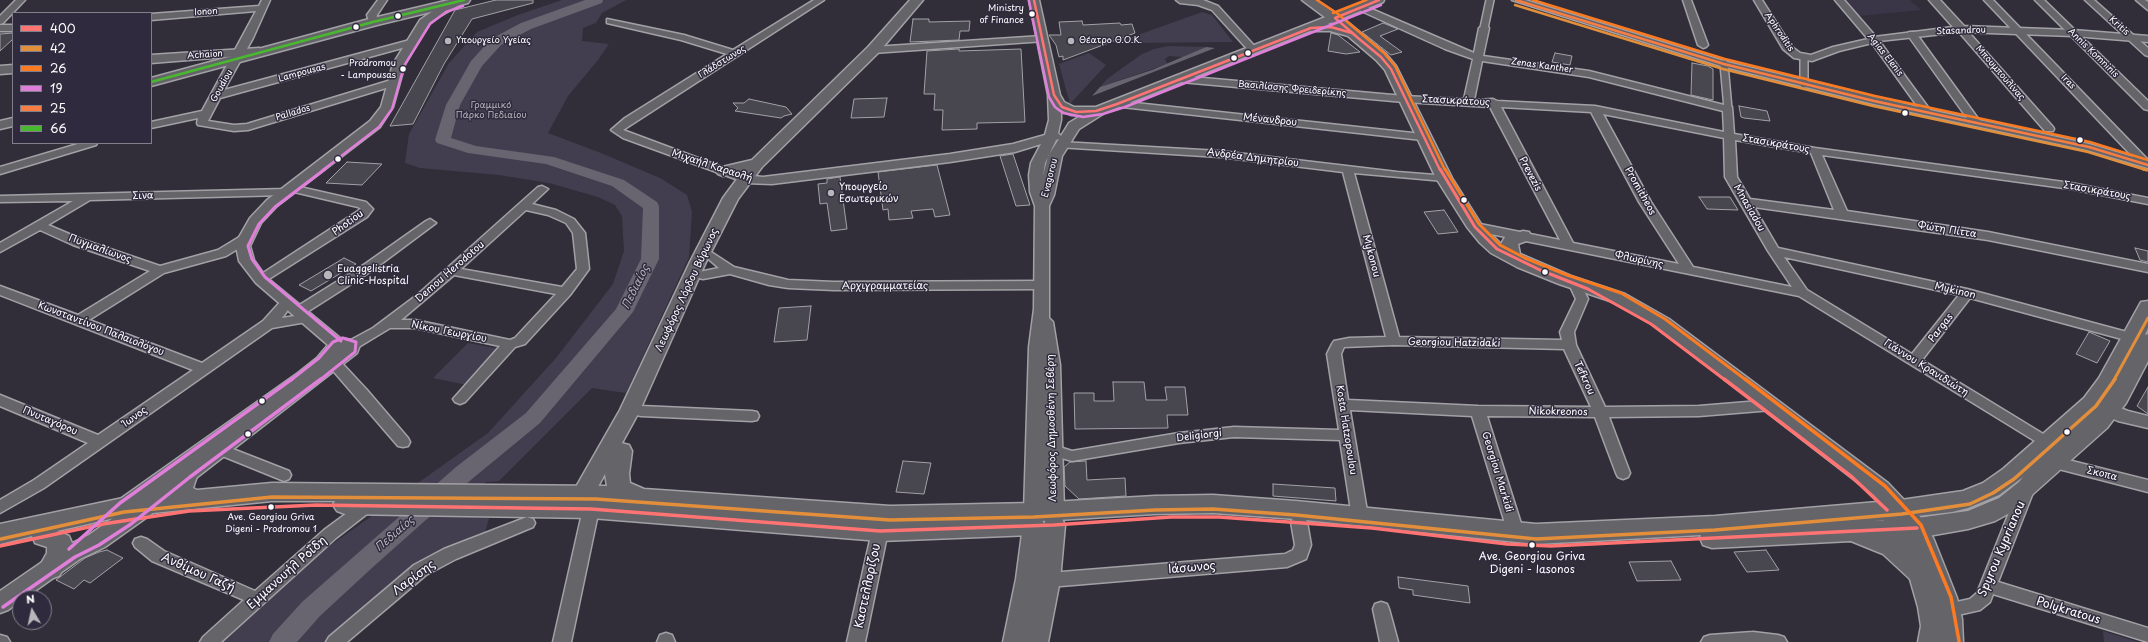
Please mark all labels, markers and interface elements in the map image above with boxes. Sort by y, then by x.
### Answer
place label: Ministry of Finance [979,4,1024,25]
street label: Ionon [194,6,218,18]
marker: Ministry of Finance [1027,9,1037,19]
street label: Aphroditis [1762,10,1796,54]
unlabelled marker [393,11,403,21]
legend [12,12,152,144]
street label: Kritis [2107,14,2131,38]
text: 400 [50,19,76,37]
unlabelled marker [351,22,361,32]
street label: Stasandrou [1936,25,1986,37]
street label: Annis Komninis [2065,26,2121,80]
street label: Agias Elenis [1865,31,1905,79]
marker: Υπουργείο Υγείας [443,36,453,46]
place label: Υπουργείο Υγείας [456,36,531,46]
marker: Θέατρο Θ.Ο.Κ. [1066,36,1076,46]
place label: Θέατρο Θ.Ο.Κ. [1079,36,1142,46]
text: 42 [50,39,66,57]
street label: Γλάδστωνος [696,43,748,81]
street label: Μπουμπουλίνας [1973,43,2027,103]
street label: Achaion [187,48,223,62]
unlabelled marker [1243,48,1253,58]
unlabelled marker [1229,53,1239,63]
street label: Zenas Kanther [1510,56,1574,76]
text: 26 [50,59,66,77]
place label: Prodromou - Lampousas [340,59,396,80]
street label: Lampousas [277,62,327,84]
marker: Prodromou - Lampousas [398,64,408,74]
street label: Goudiou [209,68,235,104]
street label: Iras [2058,72,2078,92]
text: 19 [50,79,62,97]
street label: Βασιλίσσης Φρειδερίκης [1238,79,1346,99]
street label: Στασικράτους [1422,93,1490,109]
text: 25 [50,99,66,117]
park label: Γραμμικό Πάρκο Πεδιαίου [455,101,527,122]
street label: Pallados [274,103,312,123]
unlabelled marker [1900,108,1910,118]
street label: Μένανδρου [1242,111,1298,129]
text: 66 [50,119,67,137]
street label: Στασικράτους [1741,132,1811,156]
unlabelled marker [2075,135,2085,145]
street label: Ανδρέα Δημητρίου [1206,146,1300,170]
street label: Μιχαήλ Καραολή [670,147,754,185]
unlabelled marker [333,154,343,164]
street label: Prevezis [1516,155,1544,193]
street label: Evagorou [1040,157,1060,199]
street label: Promitheos [1622,165,1658,217]
street label: Στασικράτους [2062,179,2132,203]
place label: Υπουργείο Εσωτερικών [839,181,899,204]
street label: Mnasiadou [1731,182,1767,234]
marker: Υπουργείο Εσωτερικών [826,188,836,198]
street label: Σινα [132,190,154,202]
unlabelled marker [1459,195,1469,205]
street label: Photiou [330,208,366,238]
street label: Φώτη Πίττα [1917,219,1977,241]
street label: Λεωφόρος Λόρδου Βύρωνος [653,226,721,354]
street label: Πυγμαλίωνος [67,232,133,266]
street label: Mykonou [1360,233,1382,279]
street label: Demou Herodotou [413,239,487,305]
street label: Φλωρίνης [1614,249,1664,271]
place label: Euaggelistria Clinic-Hospital [337,263,409,286]
water label: Πεδιαίος [620,263,652,311]
unlabelled marker [1540,267,1550,277]
marker: Euaggelistria Clinic-Hospital [322,269,334,281]
street label: Αρχιγραμματείας [842,280,928,292]
street label: Mykinon [1933,280,1977,302]
street label: Κωνσταντίνου Παλαιολόγου [36,299,166,359]
street label: Pargas [1926,311,1956,345]
street label: Νίκου Γεωργίου [410,319,488,345]
street label: Georgiou Hatzidaki [1408,336,1500,350]
street label: Γιάννου Κρανιδιώτη [1882,337,1970,399]
street label: Λεωφόρος Δημοσθένη Σεβέρη [1045,354,1059,502]
street label: Tefkrou [1571,359,1597,397]
street label: Kosta Hatzopoulou [1333,384,1359,476]
unlabelled marker [257,396,267,406]
street label: Πνυταγόρου [21,404,79,438]
street label: Ίωνος [120,404,150,430]
street label: Nikokreonos [1528,405,1588,419]
street label: Deligiorgi [1176,427,1222,445]
unlabelled marker [2062,427,2072,437]
unlabelled marker [243,429,253,439]
street label: Georgiou Markidi [1479,430,1515,514]
street label: Σκοπα [2085,464,2119,484]
street label: Spyrou Kyprianou [1975,499,2029,599]
marker: Ave. Georgiou Griva Digeni - Prodromou 1 [266,502,276,512]
place label: Ave. Georgiou Griva Digeni - Prodromou 1 [225,513,317,534]
water label: Πεδιαίος [373,513,417,555]
street label: Εμμανουήλ Ροΐδη [244,533,330,613]
marker: Ave. Georgiou Griva Digeni - Iasonos [1527,540,1537,550]
street label: Καστελλορίζου [852,542,884,630]
street label: Ανθίμου Γαζή [159,550,237,596]
place label: Ave. Georgiou Griva Digeni - Iasonos [1479,550,1585,576]
street label: Λαρίσης [390,557,438,599]
street label: Ιάσωνος [1168,559,1216,577]
north arrow [12,590,52,630]
text: N [25,590,36,608]
street label: Polykratous [2034,594,2102,628]

